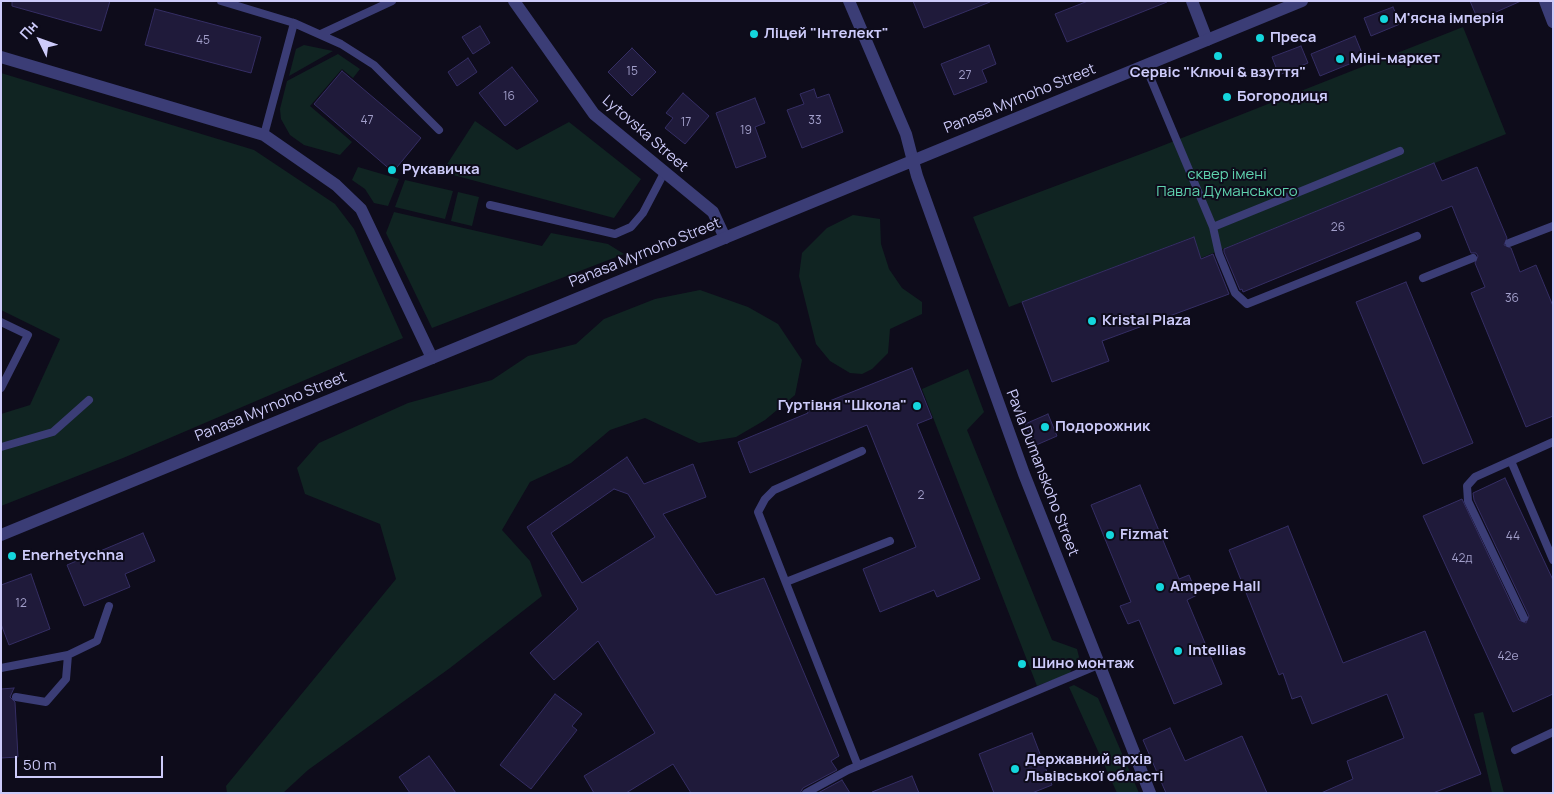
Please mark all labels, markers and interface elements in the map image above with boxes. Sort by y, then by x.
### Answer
place label: М'ясна імперія [1394,10,1504,28]
marker: М'ясна імперія [1378,13,1390,25]
north arrow [15,15,65,65]
text: Пн [15,16,42,43]
place label: Ліцей "Інтелект" [764,25,889,43]
marker: Ліцей "Інтелект" [748,28,760,40]
place label: Преса [1270,29,1316,47]
marker: Преса [1254,32,1266,44]
house number: 45 [196,34,210,48]
marker: Сервіс "Ключі & взуття" [1212,50,1224,62]
place label: Міні-маркет [1350,50,1440,68]
marker: Міні-маркет [1334,53,1346,65]
street label: Panasa Myrnoho Street [942,60,1098,138]
place label: Сервіс "Ключі & взуття" [1130,64,1306,82]
house number: 15 [626,65,638,79]
house number: 27 [959,69,971,83]
place label: Богородиця [1237,88,1328,106]
house number: 16 [503,90,515,104]
marker: Богородиця [1221,91,1233,103]
street label: Lytovska Street [598,92,692,176]
house number: 47 [360,114,374,128]
house number: 33 [808,114,822,128]
house number: 17 [681,116,691,130]
house number: 19 [740,124,752,138]
place label: Рукавичка [402,161,480,179]
marker: Рукавичка [386,164,398,176]
park label: сквер імені Павла Думанського [1156,166,1298,201]
street label: Panasa Myrnoho Street [567,214,723,292]
house number: 26 [1331,221,1345,235]
house number: 36 [1505,292,1519,306]
place label: Kristal Plaza [1102,312,1191,330]
marker: Kristal Plaza [1086,315,1098,327]
street label: Panasa Myrnoho Street [193,368,349,446]
street label: Pavla Dumanskoho Street [1002,387,1082,559]
place label: Гуртівня "Школа" [778,397,907,415]
marker: Гуртівня "Школа" [911,400,923,412]
place label: Подорожник [1055,418,1150,436]
marker: Подорожник [1039,421,1051,433]
house number: 2 [918,489,924,503]
place label: Fizmat [1120,526,1169,544]
marker: Fizmat [1104,529,1116,541]
house number: 44 [1506,530,1520,544]
place label: Enerhetychna [22,547,124,565]
marker: Enerhetychna [6,550,18,562]
house number: 42д [1451,552,1473,566]
place label: Ampepe Hall [1170,578,1261,596]
marker: Ampepe Hall [1154,581,1166,593]
house number: 12 [15,597,27,611]
place label: Intellias [1188,642,1246,660]
marker: Intellias [1172,645,1184,657]
house number: 42е [1498,650,1518,664]
place label: Шино монтаж [1032,655,1134,673]
marker: Шино монтаж [1016,658,1028,670]
scale bar [18,746,165,778]
place label: Державний архів Львівської області [1025,751,1163,786]
text: 50 m [23,754,57,775]
marker: Державний архів Львівської області [1009,763,1021,775]

